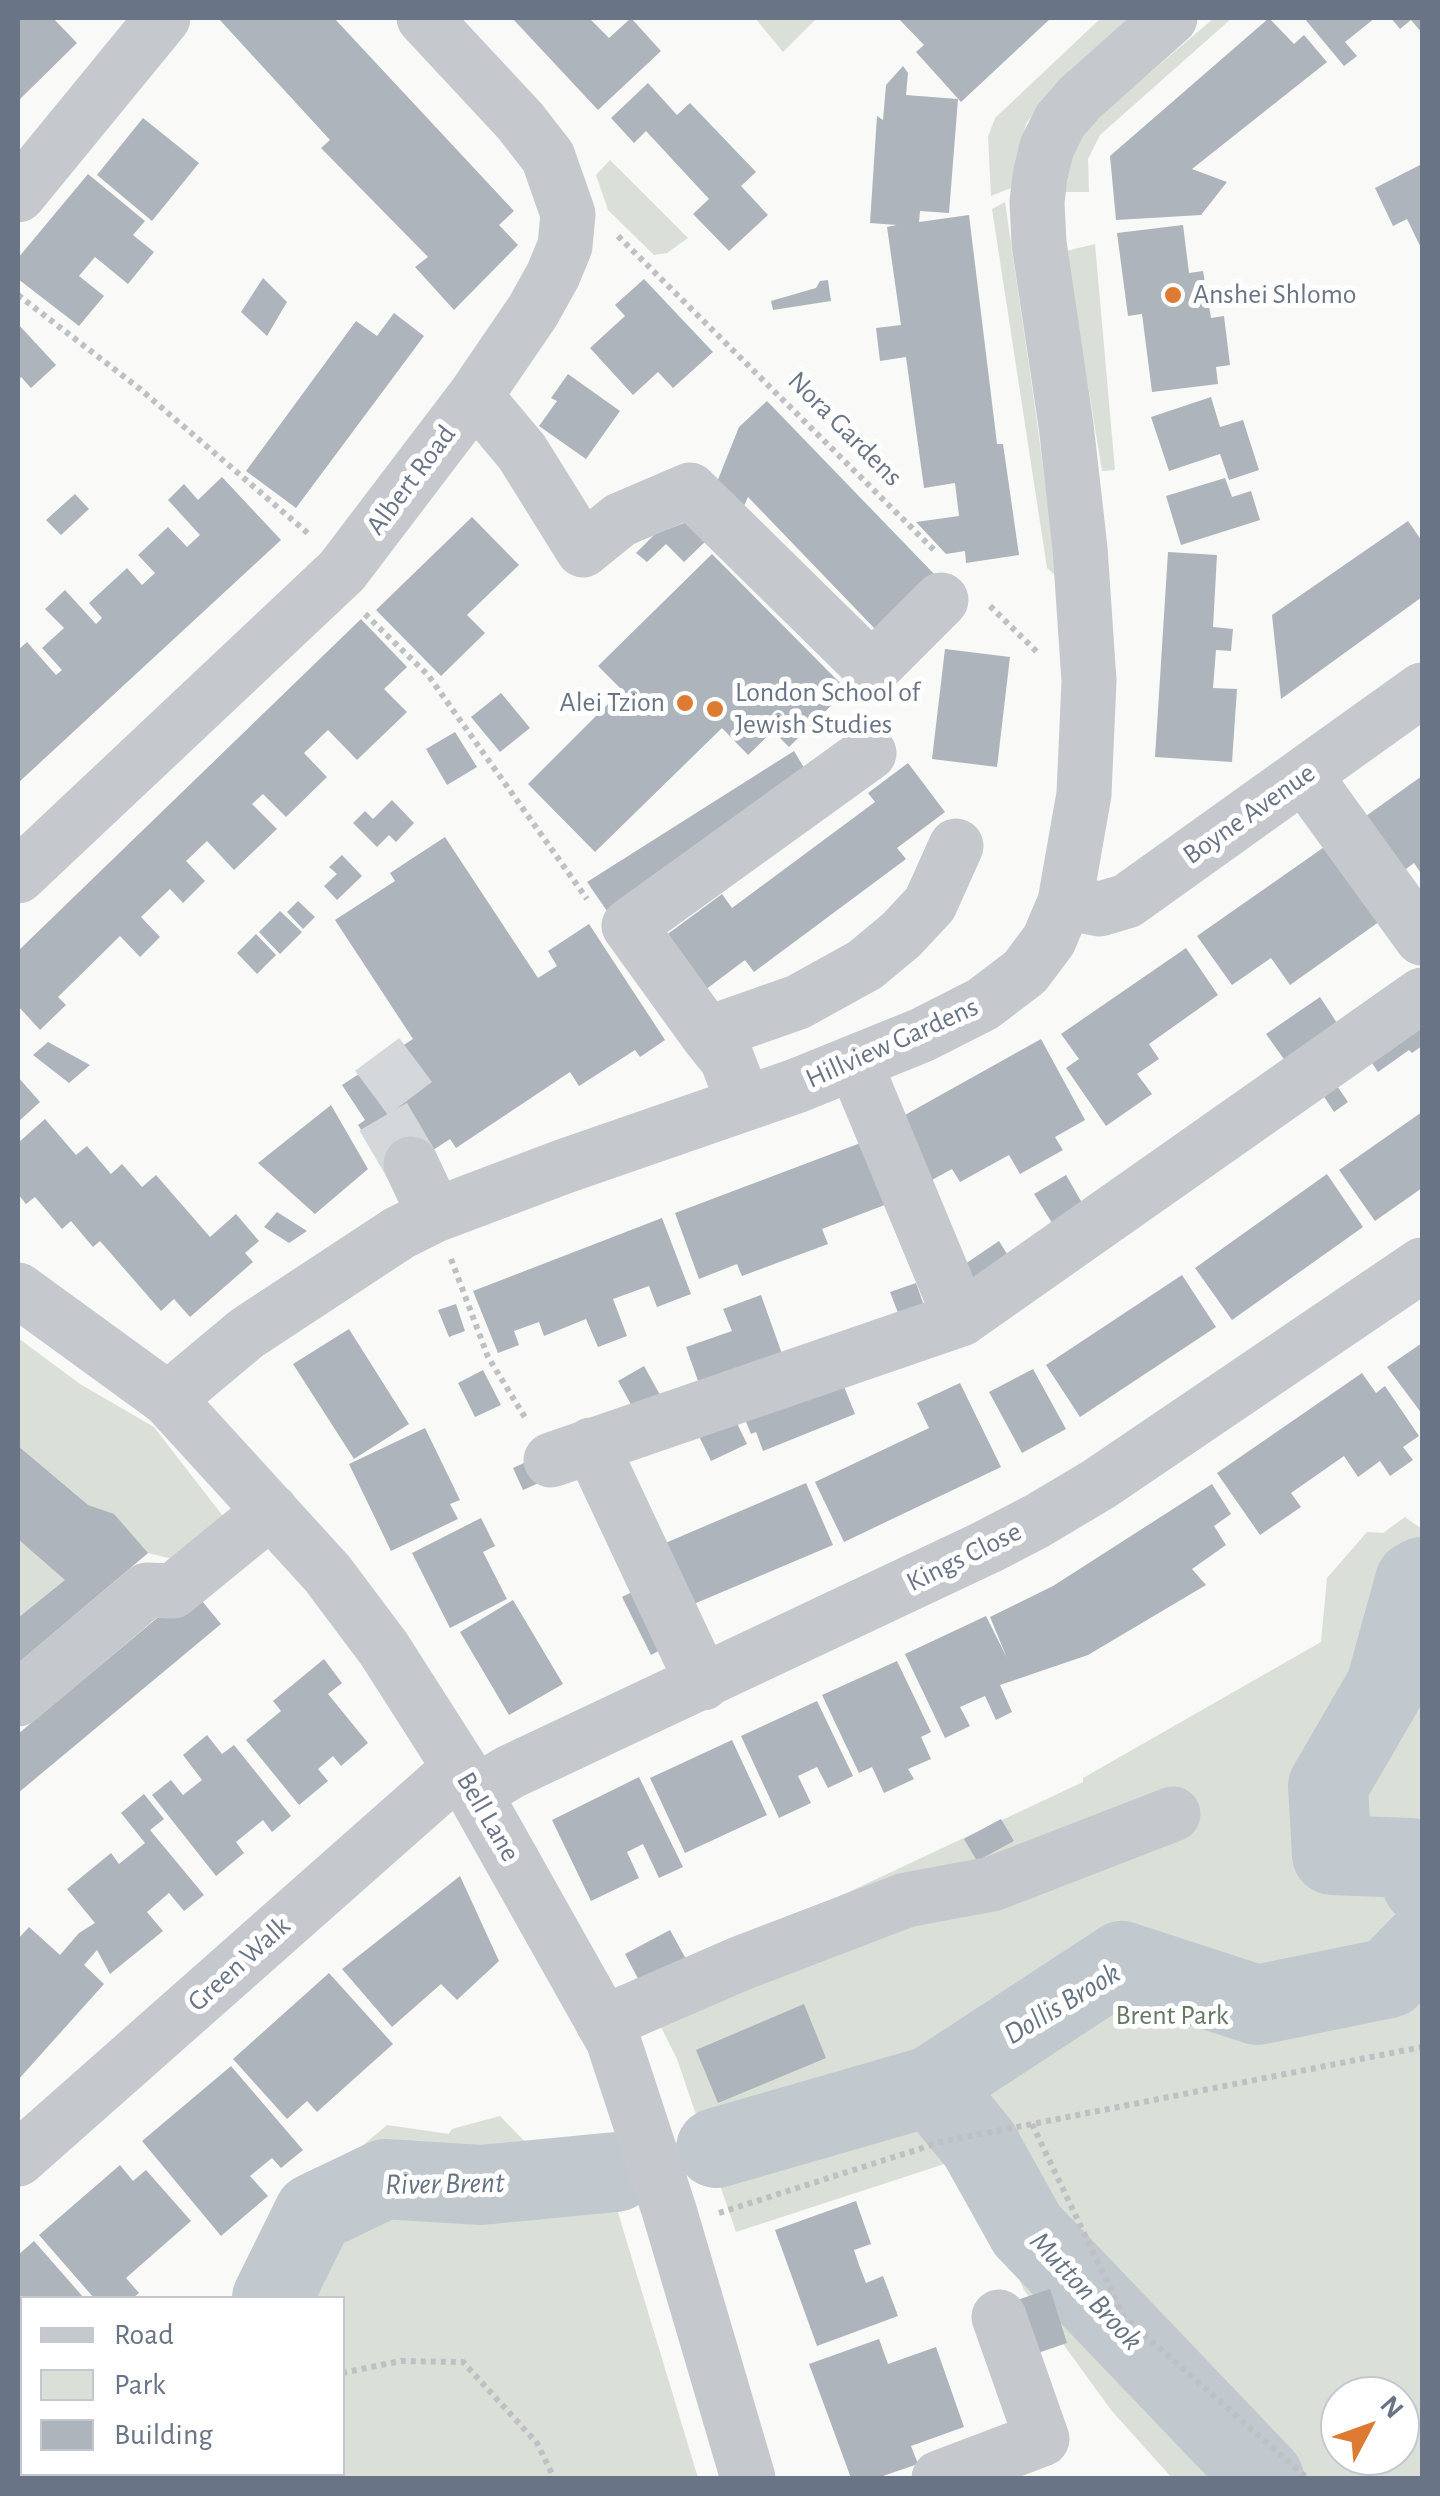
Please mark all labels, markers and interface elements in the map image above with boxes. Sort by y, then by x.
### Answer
place label: Anshei Shlomo [1193,278,1357,312]
marker: Anshei Shlomo [1162,284,1184,306]
street label: Nora Gardens [781,365,909,493]
street label: Albert Road [359,419,463,541]
place label: London School of Jewish Studies [735,676,920,742]
place label: Alei Tzion [559,686,665,720]
marker: Alei Tzion [674,692,696,714]
marker: London School of Jewish Studies [704,698,726,720]
street label: Boyne Avenue [1176,756,1322,872]
street label: Hillview Gardens [801,990,983,1096]
street label: Kings Close [901,1515,1027,1599]
street label: Bell Lane [449,1766,527,1868]
street label: Green Walk [181,1909,297,2019]
water label: Dollis Brook [997,1955,1127,2053]
park label: Brent Park [1115,1999,1229,2033]
water label: River Brent [385,2165,505,2203]
water label: Mutton Brook [1022,2224,1150,2358]
legend [20,2296,345,2476]
text: Road [114,2320,174,2350]
text: Park [114,2370,166,2400]
north arrow [1320,2376,1420,2476]
text: N [1374,2391,1408,2424]
text: Building [114,2420,213,2450]

